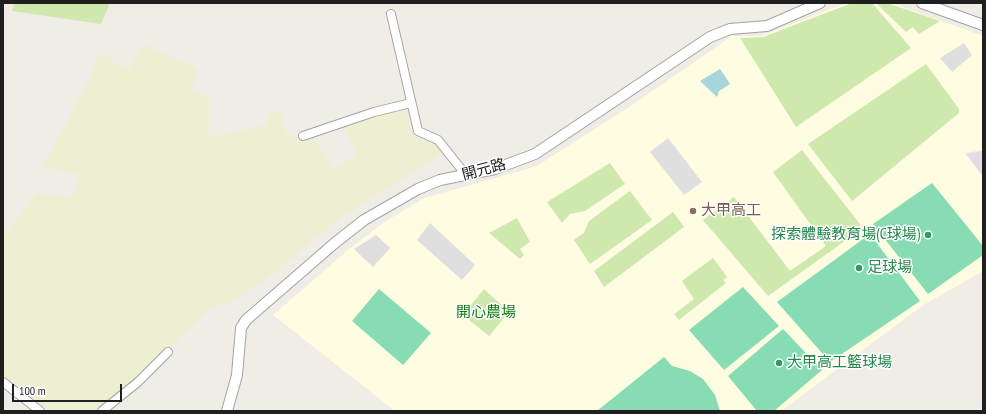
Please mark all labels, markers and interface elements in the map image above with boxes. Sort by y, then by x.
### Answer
street label: 開元路 [460,155,508,185]
place label: 大甲高工 [701,202,761,220]
marker: 大甲高工 [688,206,698,216]
place label: 探索體驗教育場(C球場) [771,226,920,244]
marker: 探索體驗教育場(C球場) [923,230,933,240]
place label: 足球場 [867,259,912,277]
marker: 足球場 [854,263,864,273]
park label: 開心農場 [456,304,516,322]
place label: 大甲高工籃球場 [787,354,892,372]
marker: 大甲高工籃球場 [774,358,784,368]
scale bar [14,376,124,402]
text: 100 m [19,383,46,398]

